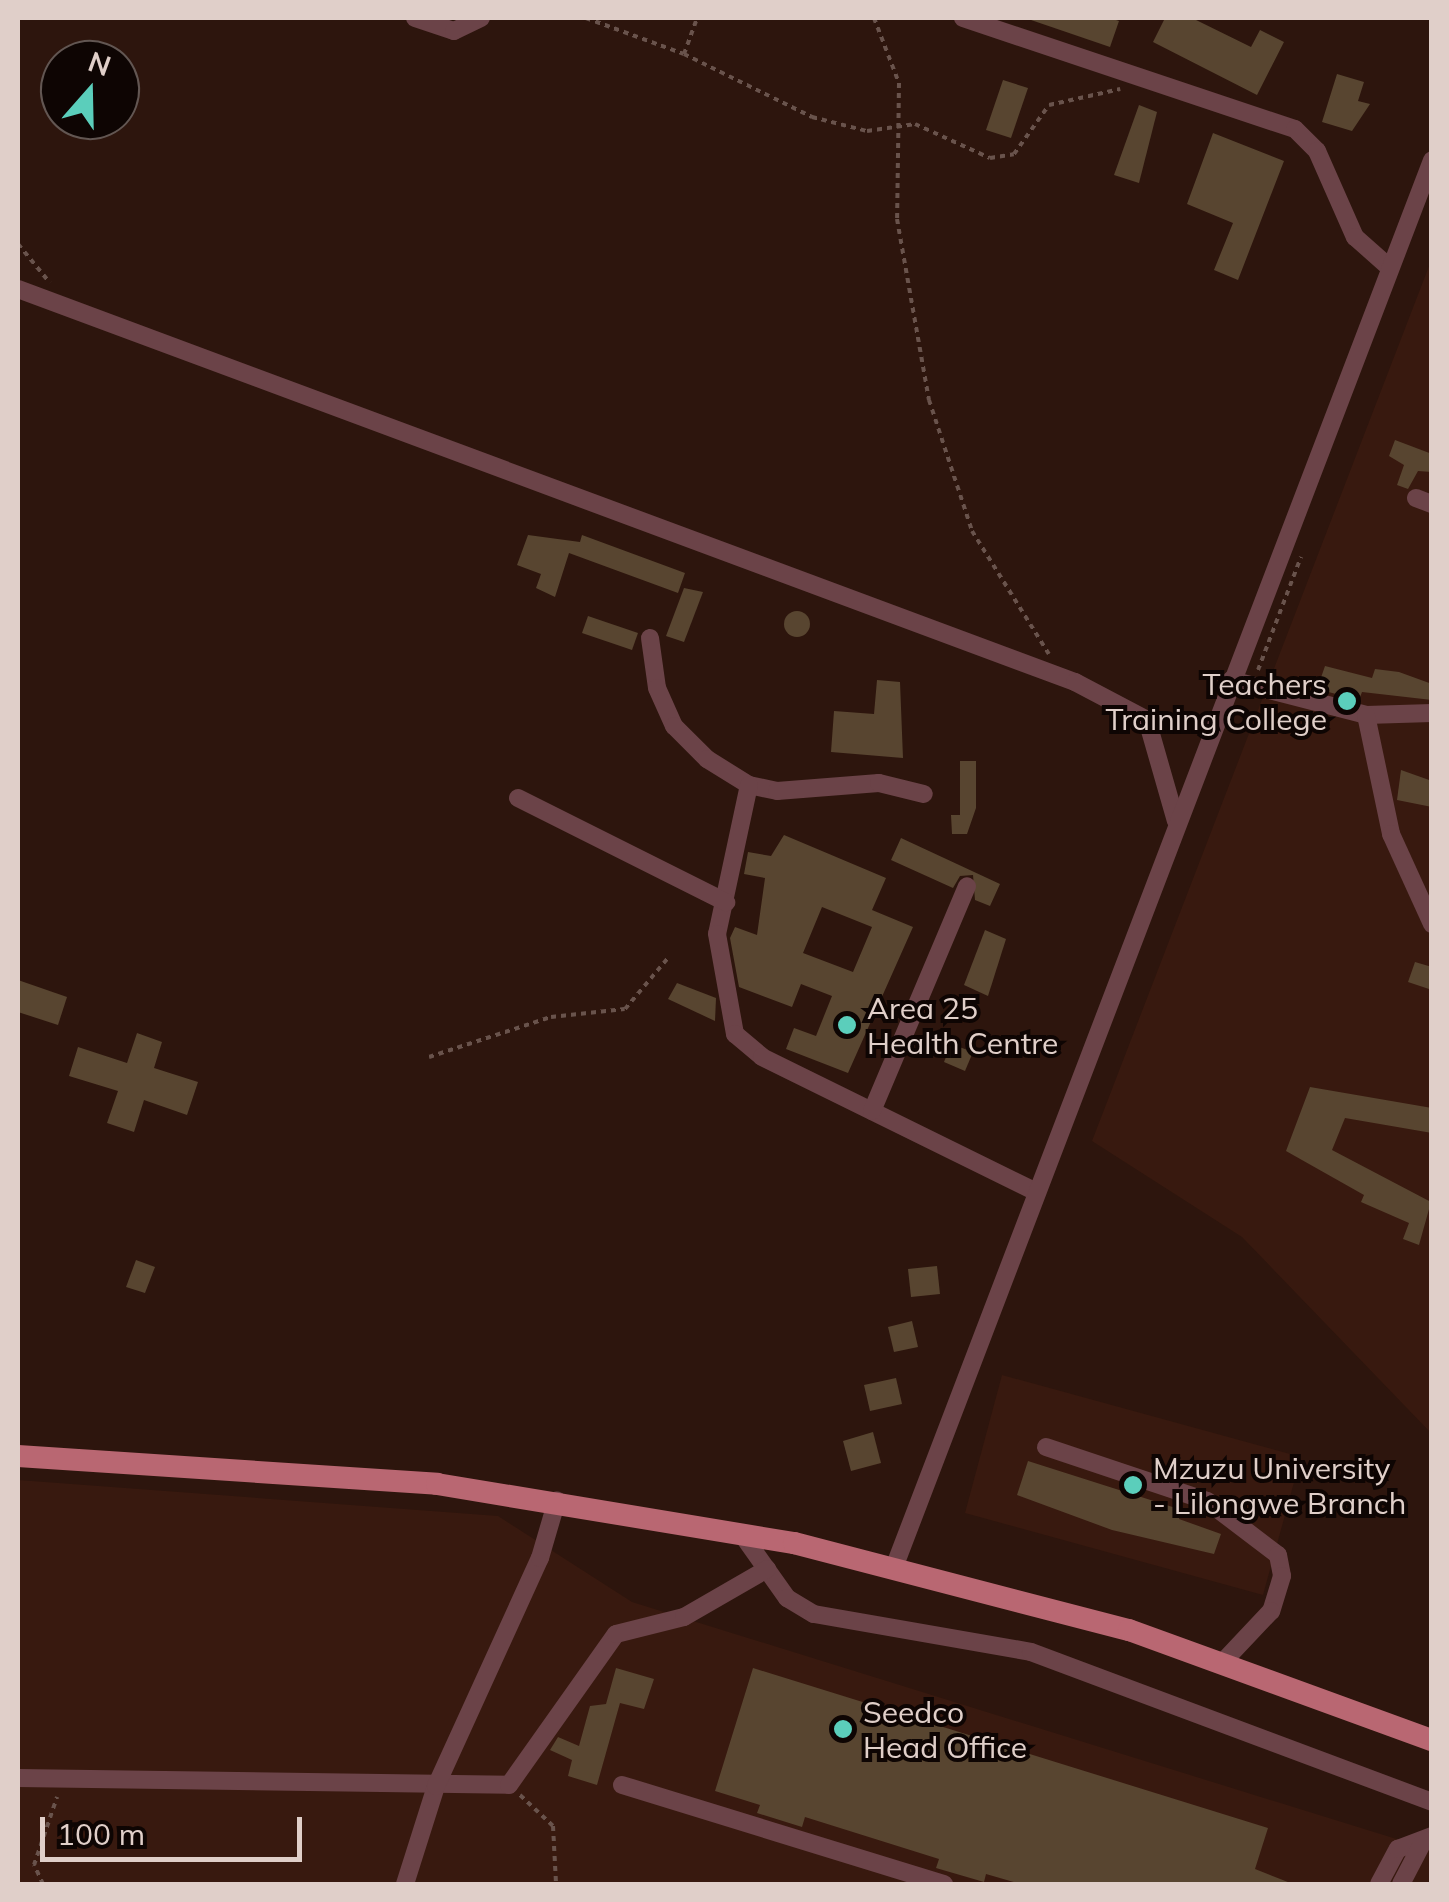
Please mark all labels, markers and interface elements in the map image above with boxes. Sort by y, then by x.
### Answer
north arrow [40,40,140,140]
text: N [84,43,116,83]
place label: Teachers Training College [1105,666,1327,736]
marker: Teachers Training College [1336,690,1358,712]
place label: Area 25 Health Centre [867,990,1058,1060]
marker: Area 25 Health Centre [836,1014,858,1036]
place label: Mzuzu University - Lilongwe Branch [1153,1450,1406,1520]
marker: Mzuzu University - Lilongwe Branch [1122,1474,1144,1496]
place label: Seedco Head Office [863,1694,1027,1764]
marker: Seedco Head Office [832,1718,854,1740]
scale bar [45,1797,308,1859]
text: 100 m [57,1815,145,1853]

